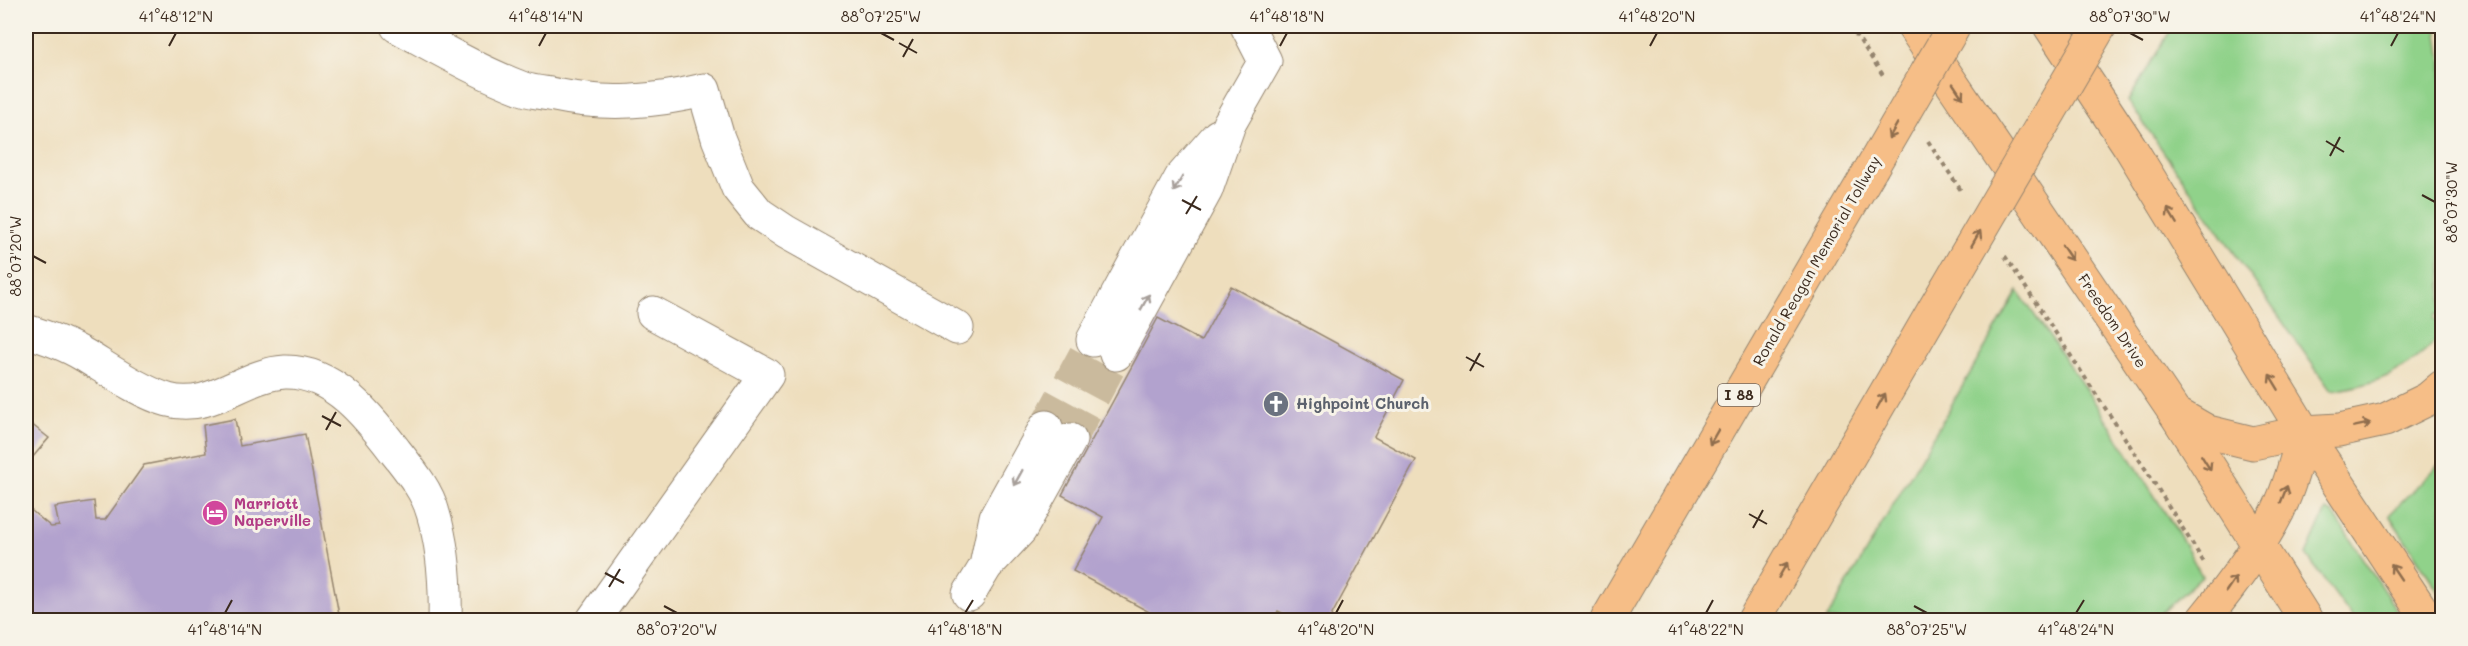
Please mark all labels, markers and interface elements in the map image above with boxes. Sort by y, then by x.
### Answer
text: 41°48'12"N [139,6,213,26]
text: 41°48'14"N [509,6,583,26]
text: 88°07'25"W [841,6,921,26]
text: 41°48'18"N [1250,6,1324,26]
text: 41°48'20"N [1619,6,1695,26]
text: 88°07'30"W [2089,6,2171,26]
text: 41°48'24"N [2360,6,2436,26]
one-way arrow [1951,83,1964,100]
one-way arrow [1887,122,1899,139]
street label: Ronald Reagan Memorial Tollway [1748,152,1885,369]
text: 88°07'30"W [2441,161,2461,243]
one-way arrow [1172,175,1184,192]
one-way arrow [2165,208,2177,225]
text: 88°07'20"W [5,216,25,296]
one-way arrow [1970,230,1982,247]
one-way arrow [2061,244,2073,261]
street label: Freedom Drive [2074,270,2152,371]
one-way arrow [1140,294,1151,312]
one-way arrow [2267,374,2279,391]
road number: I 88 [1718,384,1760,406]
church icon: Highpoint Church [1261,389,1291,419]
place label: Highpoint Church [1296,393,1429,413]
one-way arrow [1875,393,1887,410]
one-way arrow [2352,419,2371,430]
one-way arrow [1708,428,1720,445]
one-way arrow [2200,454,2212,471]
one-way arrow [1012,469,1024,486]
one-way arrow [2280,485,2291,504]
place label: Marriott Naperville [234,493,311,530]
hotel icon: Marriott Naperville [200,498,230,528]
one-way arrow [1777,562,1789,579]
one-way arrow [2389,564,2401,581]
one-way arrow [2225,576,2237,593]
text: 41°48'14"N [188,619,262,639]
text: 88°07'20"W [637,619,717,639]
text: 41°48'18"N [928,619,1002,639]
text: 41°48'20"N [1298,619,1374,639]
text: 41°48'22"N [1668,619,1744,639]
text: 88°07'25"W [1887,619,1967,639]
text: 41°48'24"N [2038,619,2114,639]

